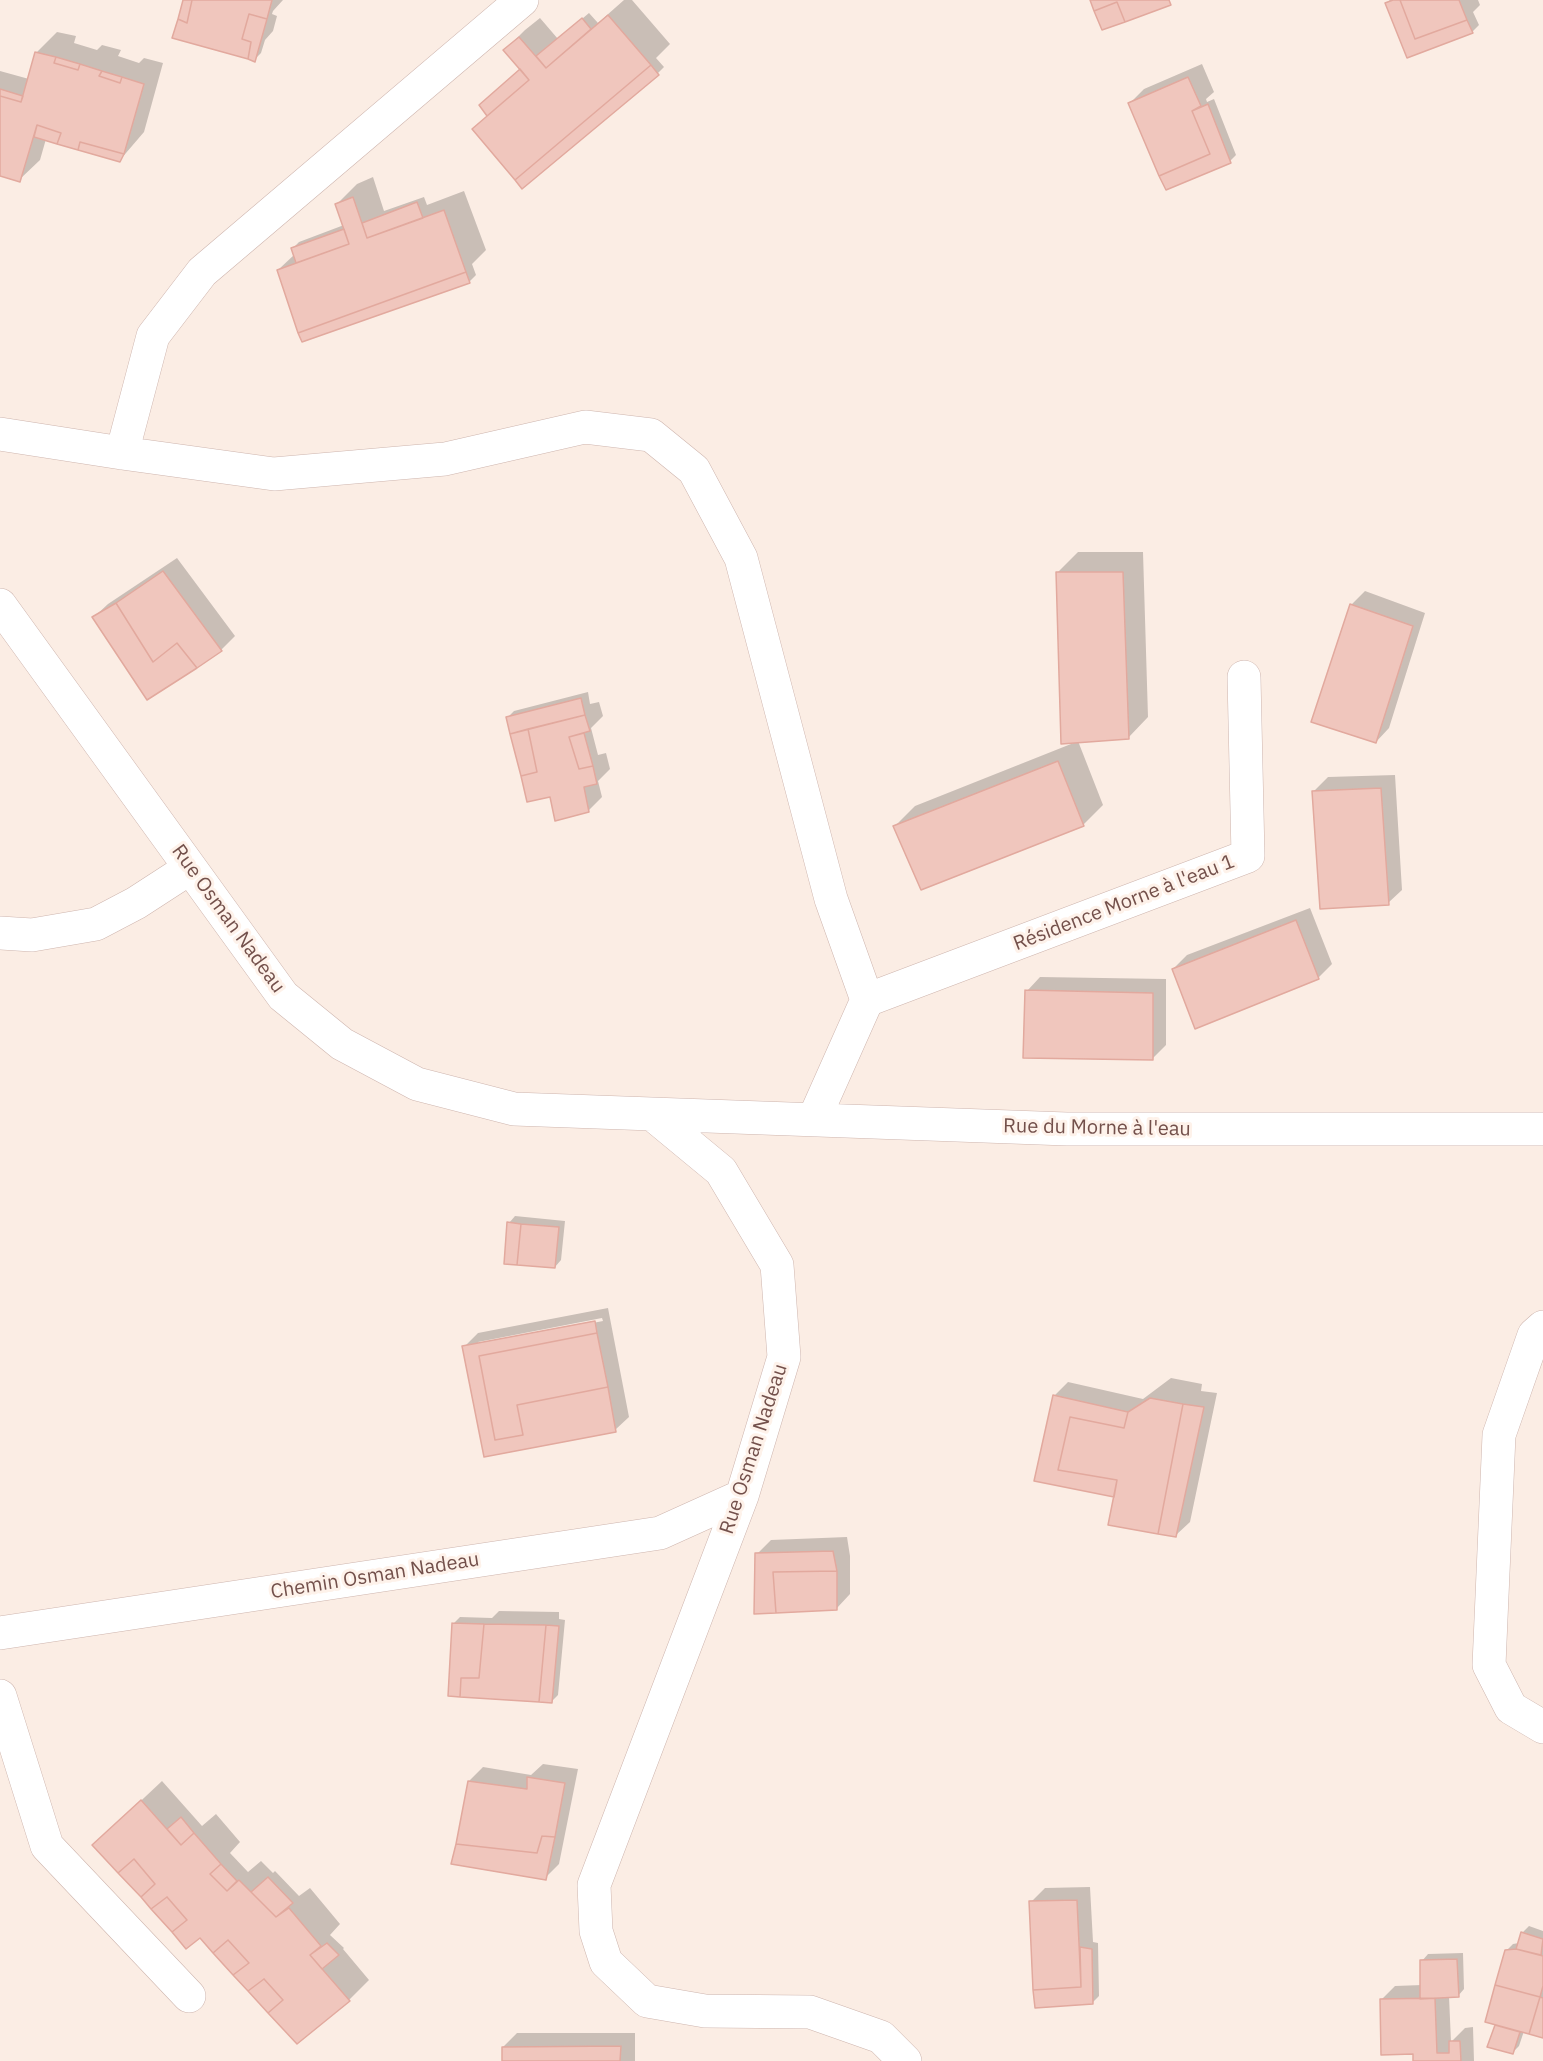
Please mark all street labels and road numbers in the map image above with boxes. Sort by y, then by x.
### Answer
street label: Rue Osman Nadeau [166,840,290,998]
street label: Résidence Morne à l'eau 1 [1010,850,1238,956]
street label: Rue du Morne à l'eau [1003,1114,1191,1142]
street label: Rue Osman Nadeau [715,1361,793,1537]
street label: Chemin Osman Nadeau [269,1548,481,1604]

